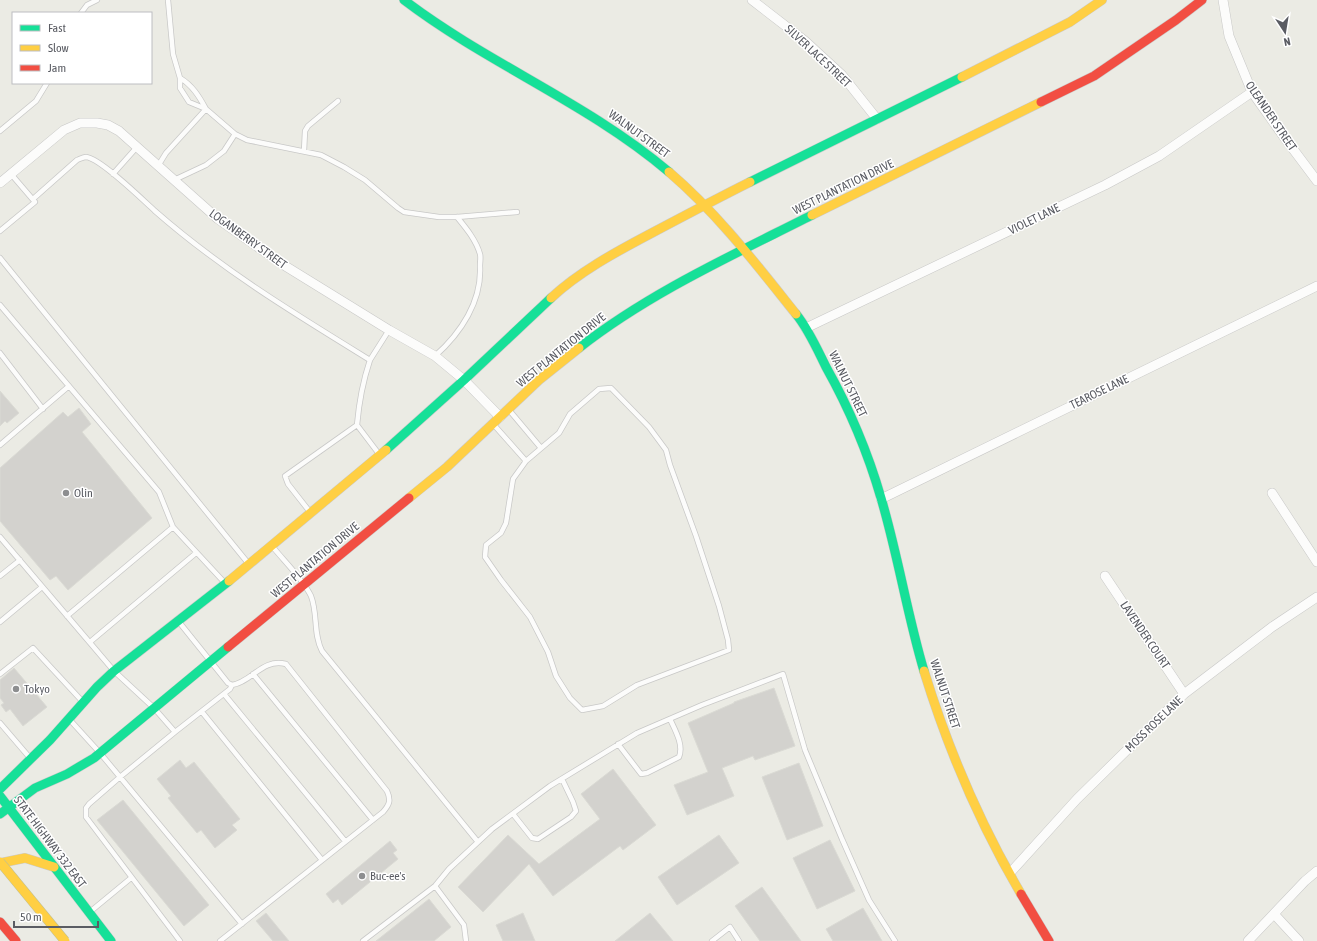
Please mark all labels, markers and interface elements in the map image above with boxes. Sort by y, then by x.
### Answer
legend [12,12,152,84]
north arrow [1265,12,1305,52]
text: Fast [48,21,66,35]
street label: SILVER LACE STREET [782,22,854,91]
text: N [1283,35,1292,48]
text: Slow [48,41,69,55]
text: Jam [48,61,66,75]
street label: OLEANDER STREET [1243,79,1300,154]
street label: WALNUT STREET [606,107,673,161]
street label: WEST PLANTATION DRIVE [790,157,896,217]
street label: VIOLET LANE [1006,201,1062,237]
street label: LOGANBERRY STREET [207,206,290,272]
street label: WEST PLANTATION DRIVE [514,310,608,390]
street label: WALNUT STREET [826,349,870,420]
street label: TEAROSE LANE [1067,372,1131,412]
place label: Olin [74,486,93,500]
marker: Olin [61,488,71,498]
street label: WEST PLANTATION DRIVE [268,519,362,601]
street label: LAVENDER COURT [1117,599,1173,672]
street label: WALNUT STREET [927,658,963,731]
place label: Tokyo [24,682,50,696]
marker: Tokyo [11,684,21,694]
street label: MOSS ROSE LANE [1122,693,1186,755]
street label: STATE HIGHWAY 332 EAST [11,793,89,891]
place label: Buc-ee's [370,869,406,883]
marker: Buc-ee's [357,871,367,881]
scale bar [14,903,98,929]
text: 50 m [20,910,42,924]

